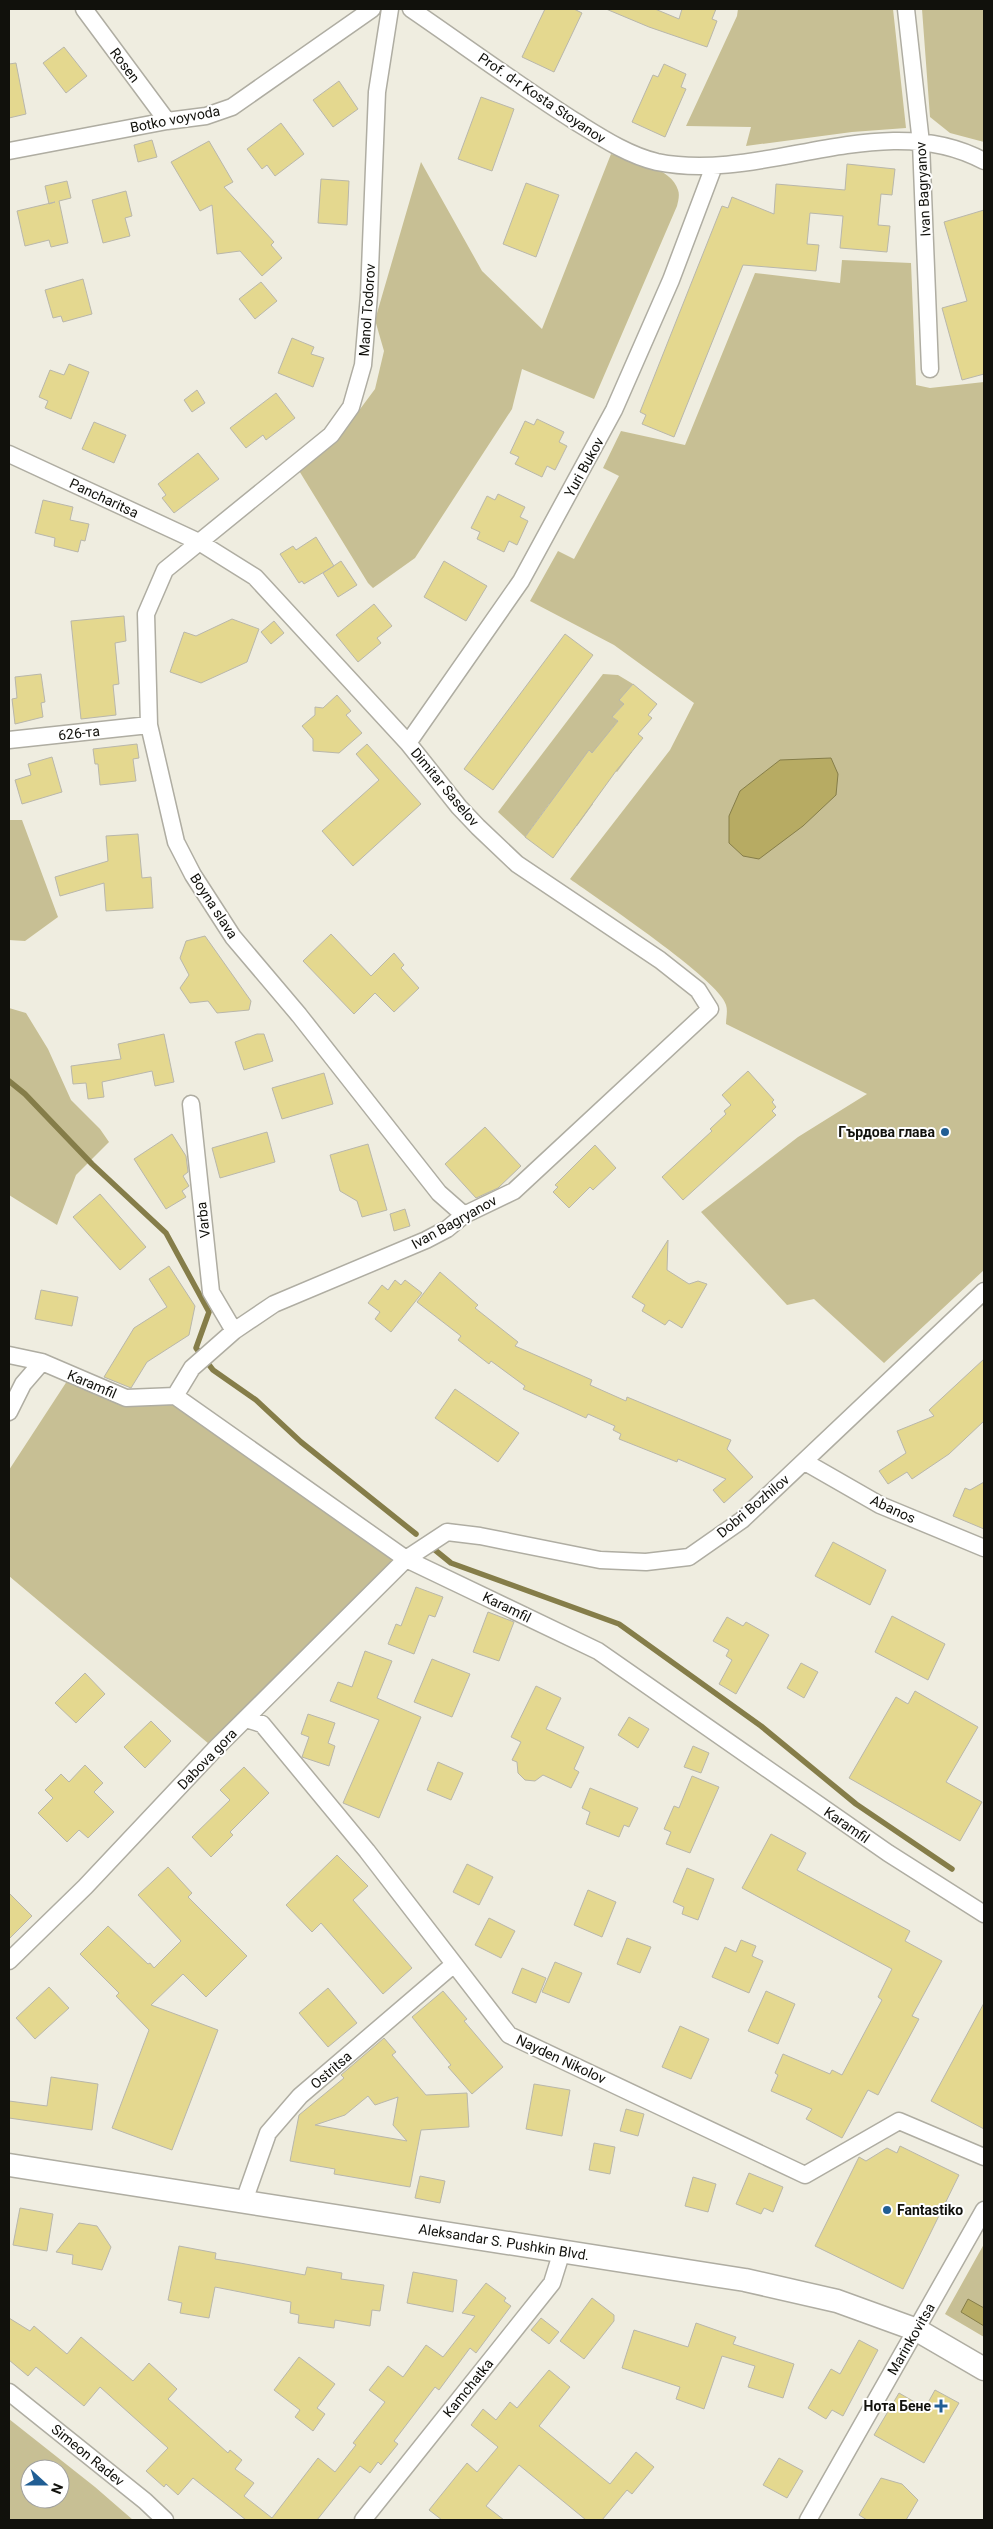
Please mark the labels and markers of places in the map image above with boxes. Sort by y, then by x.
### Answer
place label: Гърдова глава [838,1124,935,1140]
marker: Гърдова глава [939,1126,951,1138]
place label: Fantastiko [897,2202,963,2218]
marker: Fantastiko [881,2204,893,2216]
place label: Нота Бене [864,2398,931,2414]
marker: Нота Бене [935,2400,947,2412]

